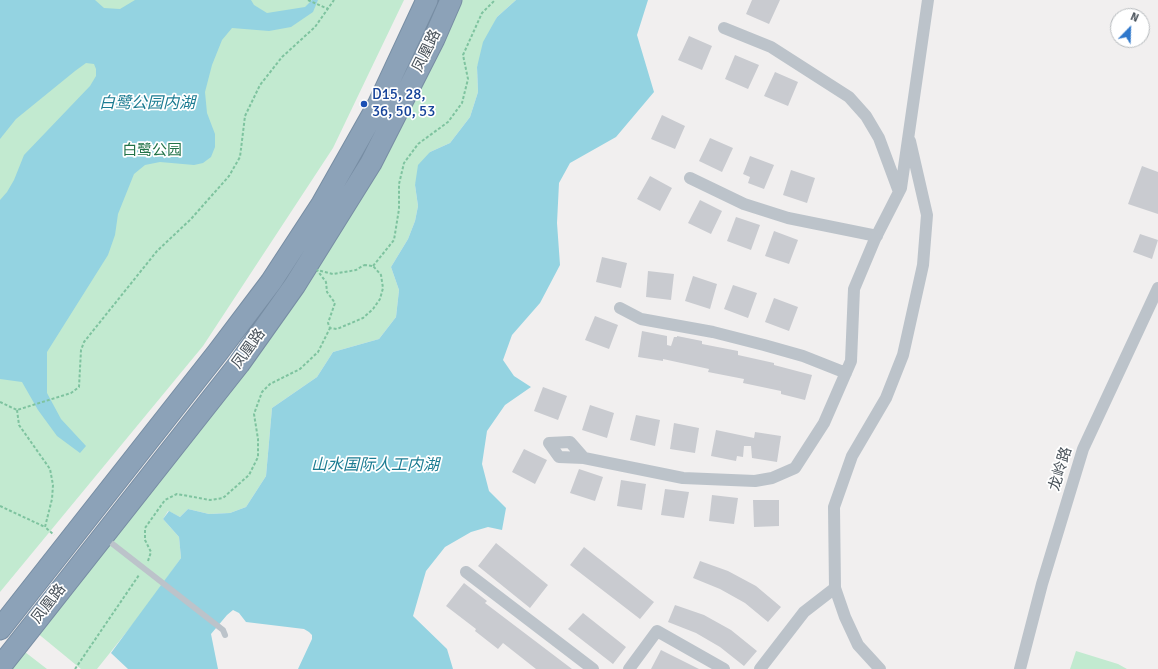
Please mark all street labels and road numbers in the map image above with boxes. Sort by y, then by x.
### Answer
street label: 凤凰路 [409,27,445,75]
street label: 凤凰路 [228,326,270,372]
street label: 龙岭路 [1046,445,1076,493]
street label: 凤凰路 [28,581,70,627]

